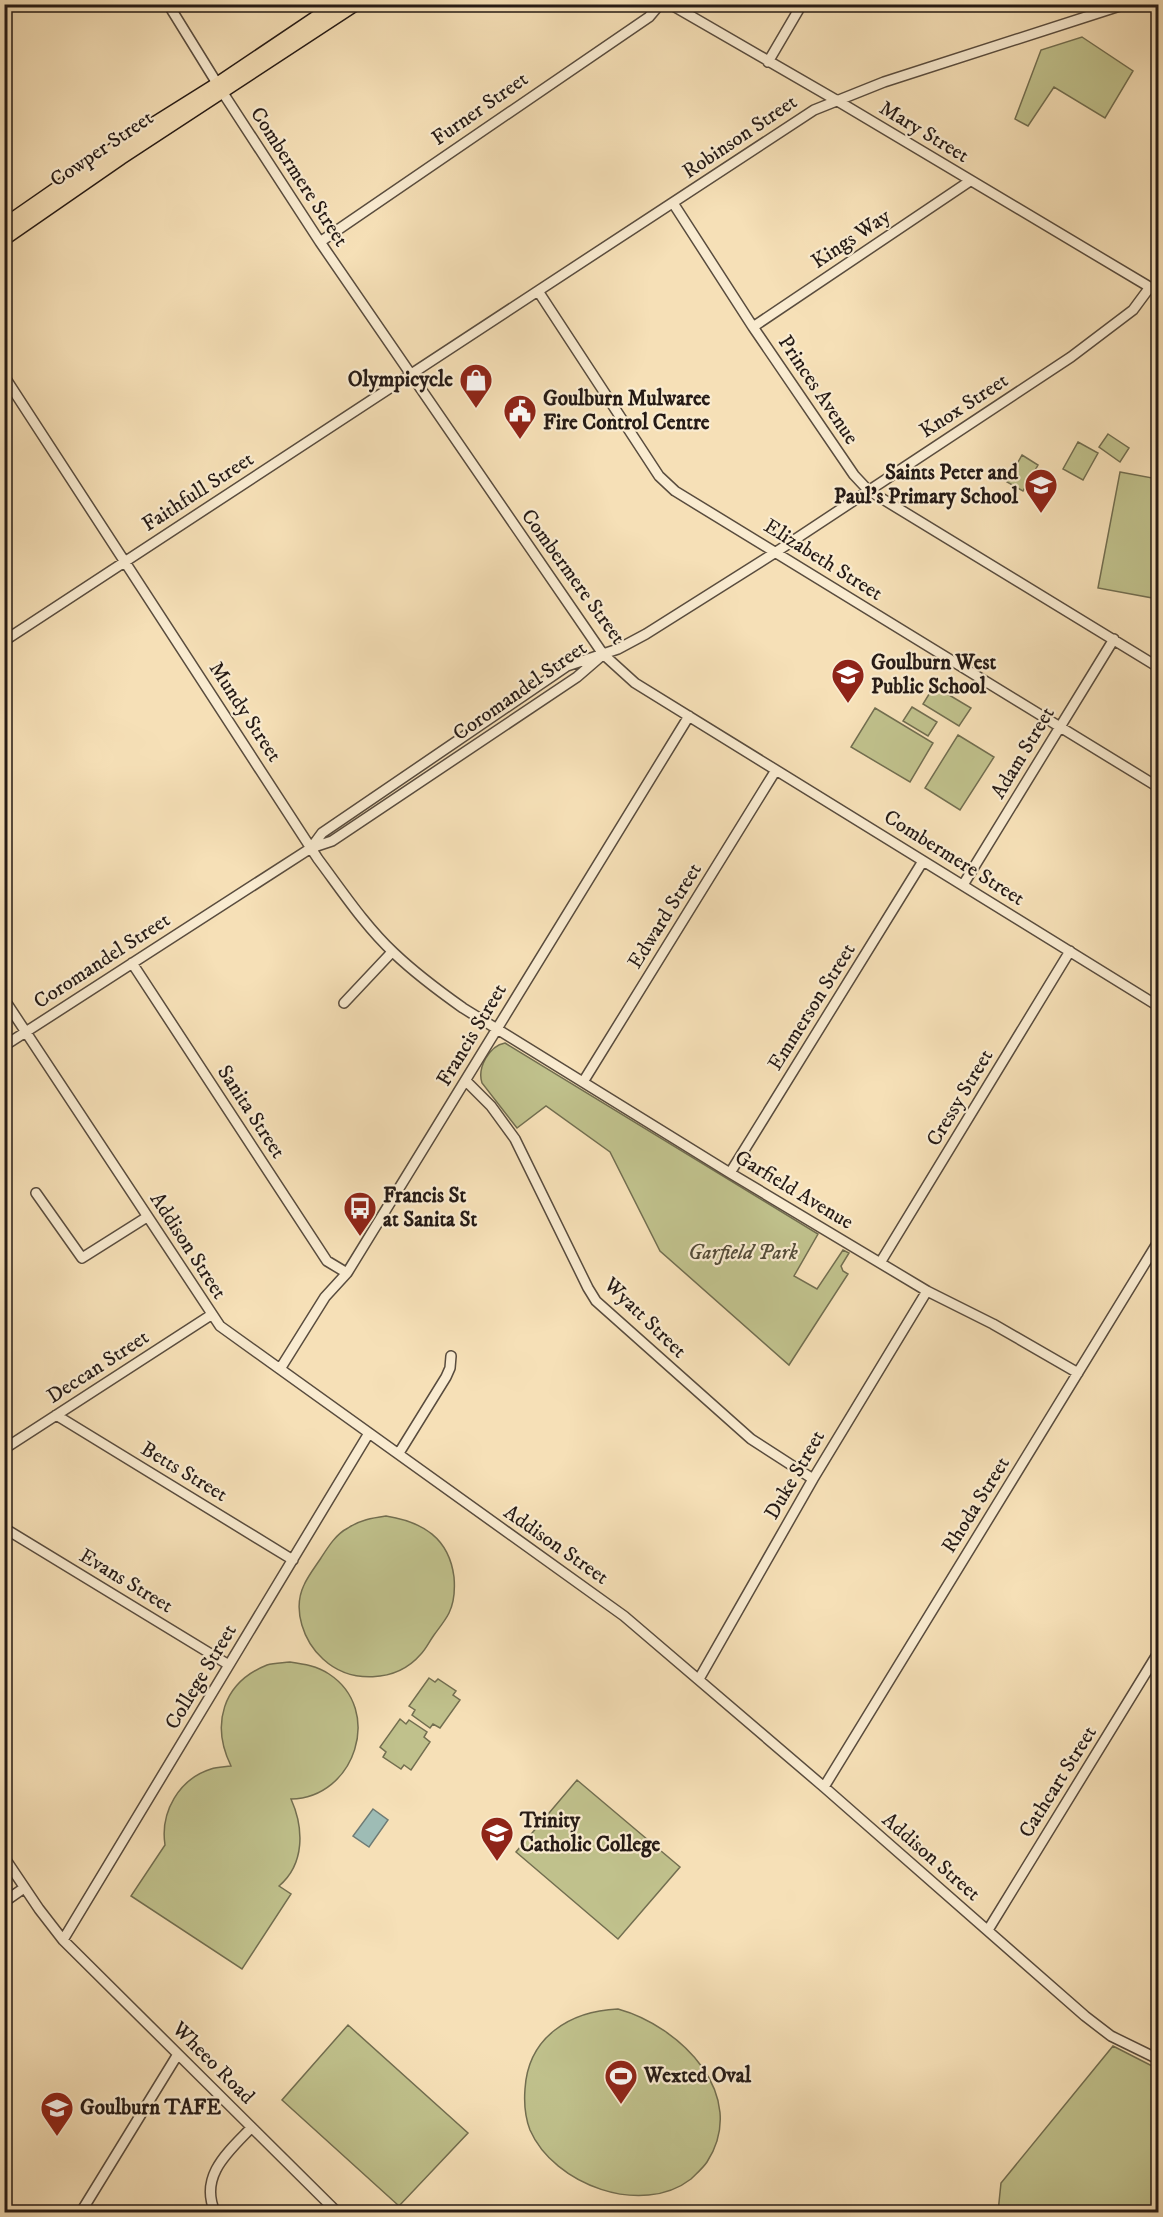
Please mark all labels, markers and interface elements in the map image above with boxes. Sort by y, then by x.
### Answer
street label: Furner Street [427,66,533,152]
street label: Robinson Street [678,89,802,185]
street label: Mary Street [874,95,974,169]
street label: Combermere Street [244,102,354,252]
street label: Cowper Street [45,105,159,193]
street label: Kings Way [807,203,896,275]
street label: Princes Avenue [772,330,864,450]
shop icon: Olympicycle [458,362,494,409]
place label: Olympicycle [348,367,453,393]
street label: Knox Street [915,368,1013,444]
place label: Goulburn Mulwaree Fire Control Centre [543,386,711,436]
public building icon: Goulburn Mulwaree Fire Control Centre [502,393,538,440]
street label: Faithfull Street [137,446,259,538]
place label: Saints Peter and Paul's Primary School [834,460,1019,510]
school or university icon: Saints Peter and Paul's Primary School [1023,467,1059,514]
street label: Combermere Street [515,504,631,650]
street label: Elizabeth Street [759,513,887,607]
street label: Coromandel Street [448,635,592,747]
place label: Goulburn West Public School [871,650,997,700]
street label: Mundy Street [203,657,287,767]
school or university icon: Goulburn West Public School [830,657,866,704]
street label: Adam Street [985,702,1061,804]
street label: Combermere Street [879,804,1030,912]
street label: Edward Street [622,858,708,974]
street label: Coromandel Street [29,907,175,1015]
street label: Emmerson Street [762,938,862,1075]
street label: Francis Street [431,979,513,1091]
street label: Cressy Street [921,1045,999,1151]
street label: Sanita Street [211,1060,291,1164]
street label: Garfield Avenue [730,1144,858,1236]
place label: Francis St at Sanita St [383,1183,478,1233]
street label: Addison Street [144,1188,232,1305]
bus stop icon: Francis St at Sanita St [342,1190,378,1237]
park label: Garfield Park [688,1240,798,1266]
street label: Wyatt Street [597,1271,692,1364]
street label: Deccan Street [42,1324,154,1410]
street label: Duke Street [759,1425,831,1524]
street label: Betts Street [136,1436,232,1508]
street label: Rhoda Street [936,1452,1016,1558]
street label: Addison Street [499,1499,614,1591]
street label: Evans Street [74,1543,178,1619]
street label: College Street [159,1619,243,1734]
street label: Cathcart Street [1013,1721,1103,1843]
street label: Addison Street [876,1807,986,1907]
place label: Trinity Catholic College [519,1808,661,1858]
school or university icon: Trinity Catholic College [479,1815,515,1862]
street label: Wheeo Road [165,2015,260,2110]
sports icon: Wexted Oval [603,2058,639,2105]
place label: Wexted Oval [643,2063,752,2089]
school or university icon: Goulburn TAFE [39,2090,75,2137]
place label: Goulburn TAFE [80,2095,221,2121]

